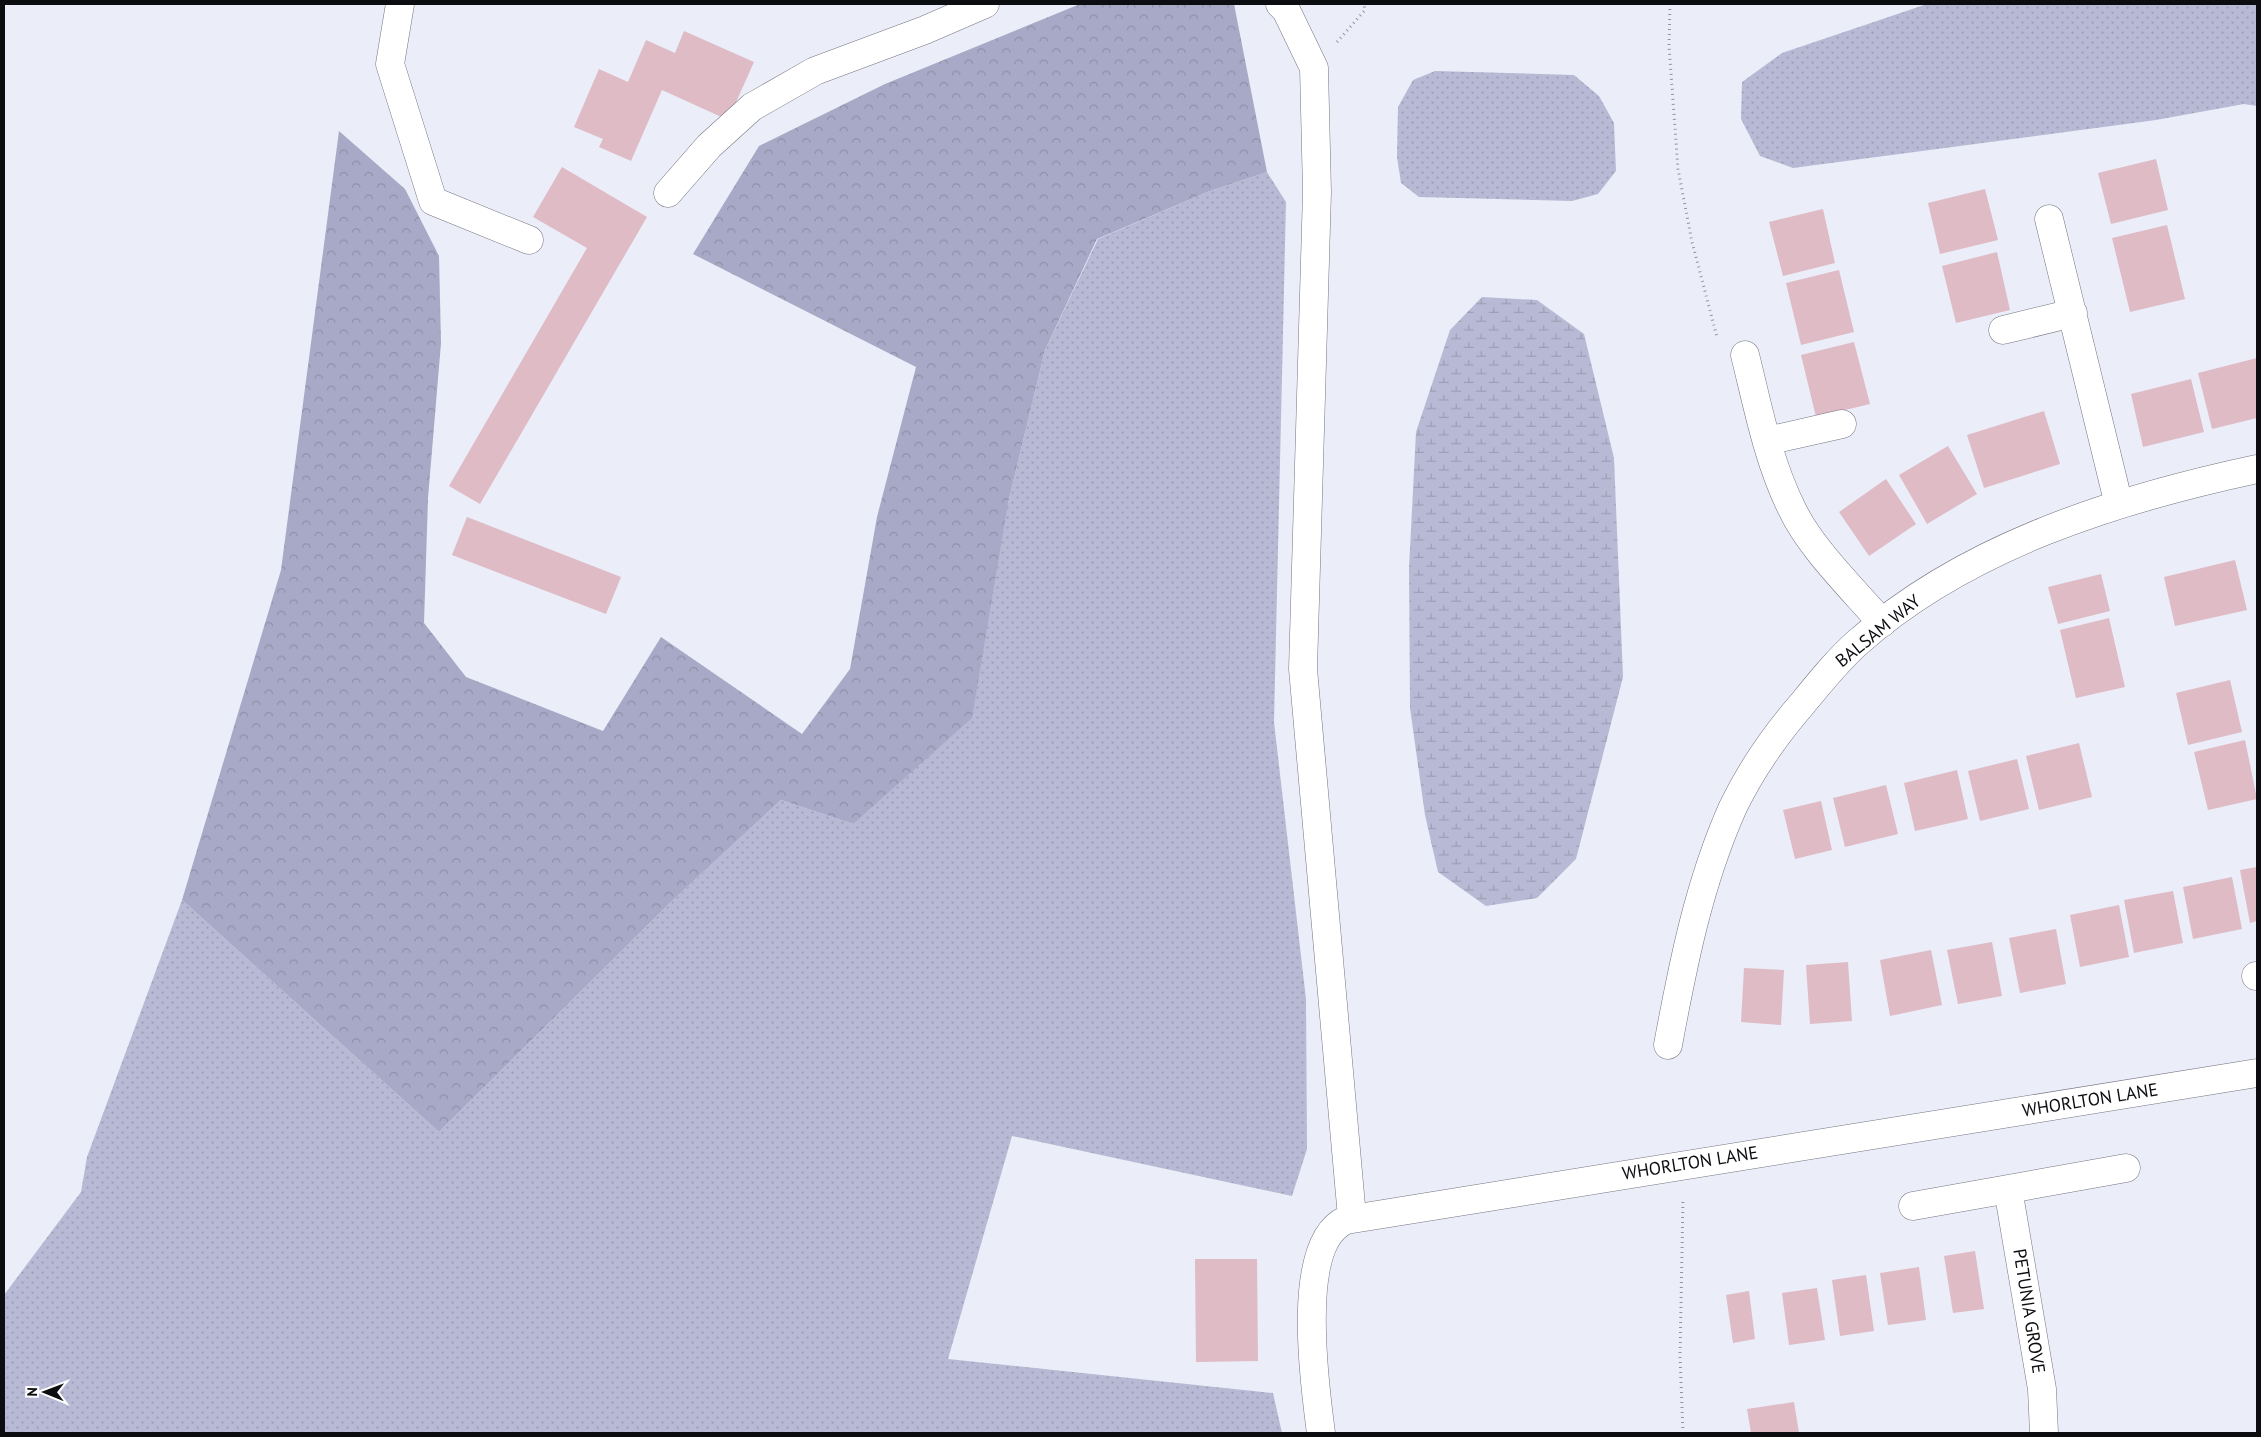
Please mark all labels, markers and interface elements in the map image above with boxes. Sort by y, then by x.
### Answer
street label: BALSAM WAY [1830,589,1925,672]
street label: WHORLTON LANE [2020,1077,2159,1122]
street label: WHORLTON LANE [1620,1140,1759,1185]
street label: PETUNIA GROVE [2008,1247,2051,1375]
north arrow [20,1367,70,1417]
text: N [23,1387,41,1397]

